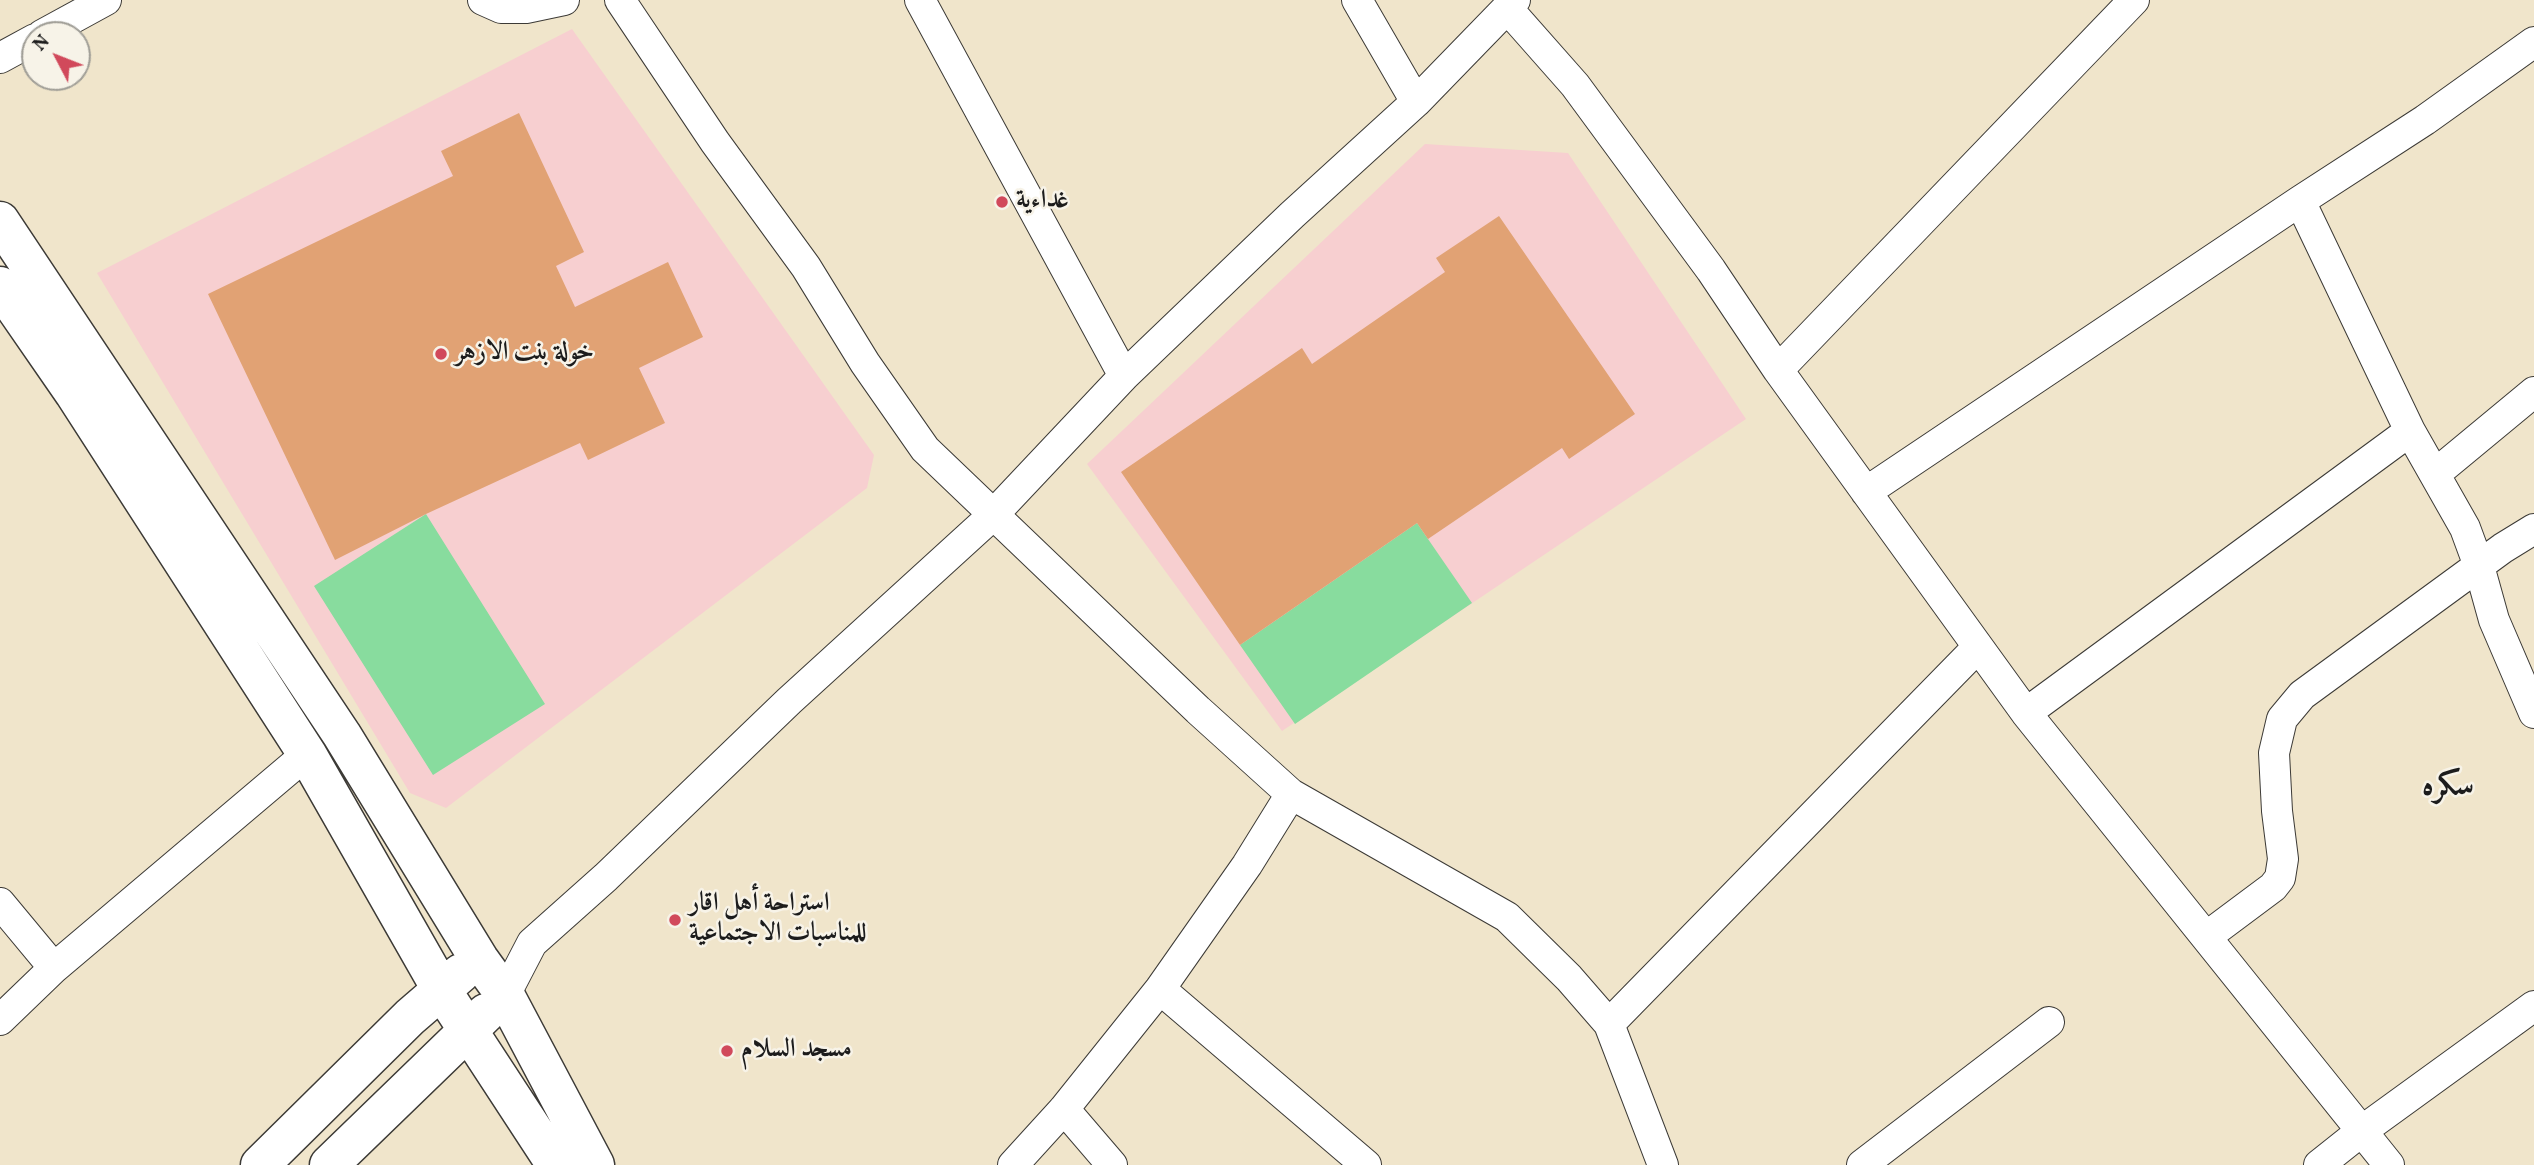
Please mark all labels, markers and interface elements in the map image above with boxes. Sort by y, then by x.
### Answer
north arrow [21,21,91,91]
text: N [28,29,56,57]
place label: غداءية [1016,186,1069,218]
marker: غداءية [994,194,1010,210]
place label: خولة بنت الازهر [455,338,594,370]
marker: خولة بنت الازهر [433,346,449,362]
district label: سكره [2422,769,2474,809]
place label: استراحة أهل اقار للمناسبات الاجتماعية [689,889,866,950]
marker: استراحة أهل اقار للمناسبات الاجتماعية [667,912,683,928]
place label: مسجد السلام [741,1035,852,1067]
marker: مسجد السلام [719,1043,735,1059]

